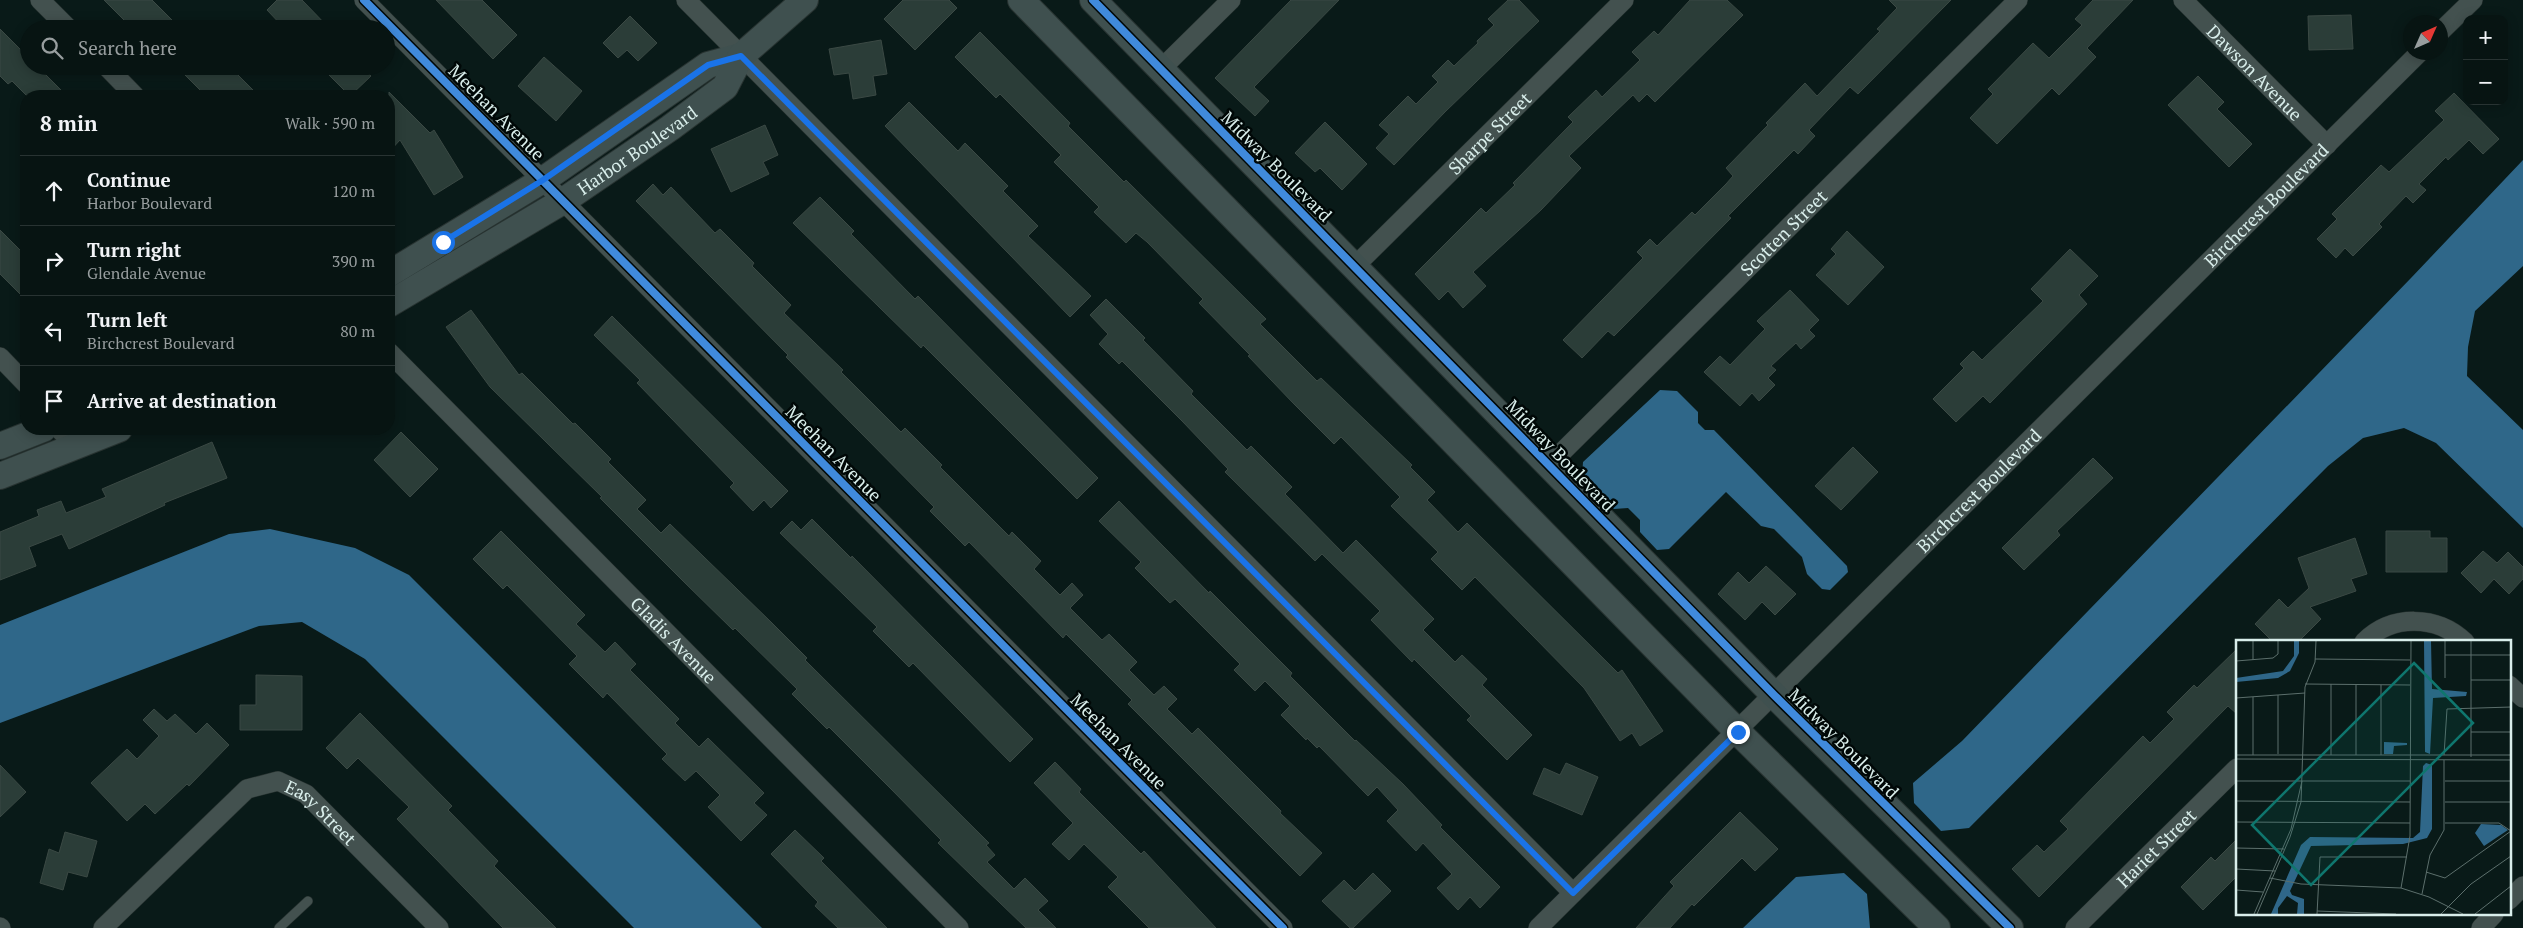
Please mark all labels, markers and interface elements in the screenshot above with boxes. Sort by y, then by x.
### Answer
north arrow [2403,15,2448,60]
map controls [2463,15,2508,105]
button: + [2463,15,2508,60]
street label: Dawson Avenue [2202,19,2308,126]
search box [20,20,395,75]
icon: search [38,34,66,62]
text: Search here [78,35,177,60]
street label: Meehan Avenue [444,59,550,165]
button: − [2463,60,2508,105]
street label: Sharpe Street [1443,86,1536,180]
street label: Harbor Boulevard [572,100,702,200]
street label: Midway Boulevard [1216,105,1338,227]
text: 8 min [40,109,97,137]
text: Walk · 590 m [285,112,375,134]
street label: Birchcrest Boulevard [2199,138,2333,272]
text: Continue [87,167,171,192]
icon: ahead [40,177,68,205]
text: 120 m [332,180,375,202]
street label: Scotten Street [1735,184,1832,281]
text: Harbor Boulevard [87,192,212,214]
route start [432,231,455,254]
text: Turn right [87,237,181,262]
icon: right [40,247,68,275]
text: 390 m [332,250,375,272]
text: Glendale Avenue [87,262,206,284]
text: Turn left [87,307,168,332]
icon: left [40,317,68,345]
text: 80 m [340,320,375,342]
text: Birchcrest Boulevard [87,332,235,354]
icon: arrive [40,387,68,415]
text: Arrive at destination [87,388,276,413]
street label: Midway Boulevard [1501,394,1621,516]
street label: Meehan Avenue [781,400,887,506]
street label: Birchcrest Boulevard [1911,423,2046,558]
street label: Gladis Avenue [626,591,722,689]
inset map [2236,640,2510,916]
street label: Midway Boulevard [1783,682,1905,804]
street label: Meehan Avenue [1066,688,1172,794]
route end [1727,721,1750,744]
street label: Easy Street [281,774,362,851]
street label: Hariet Street [2111,803,2201,893]

